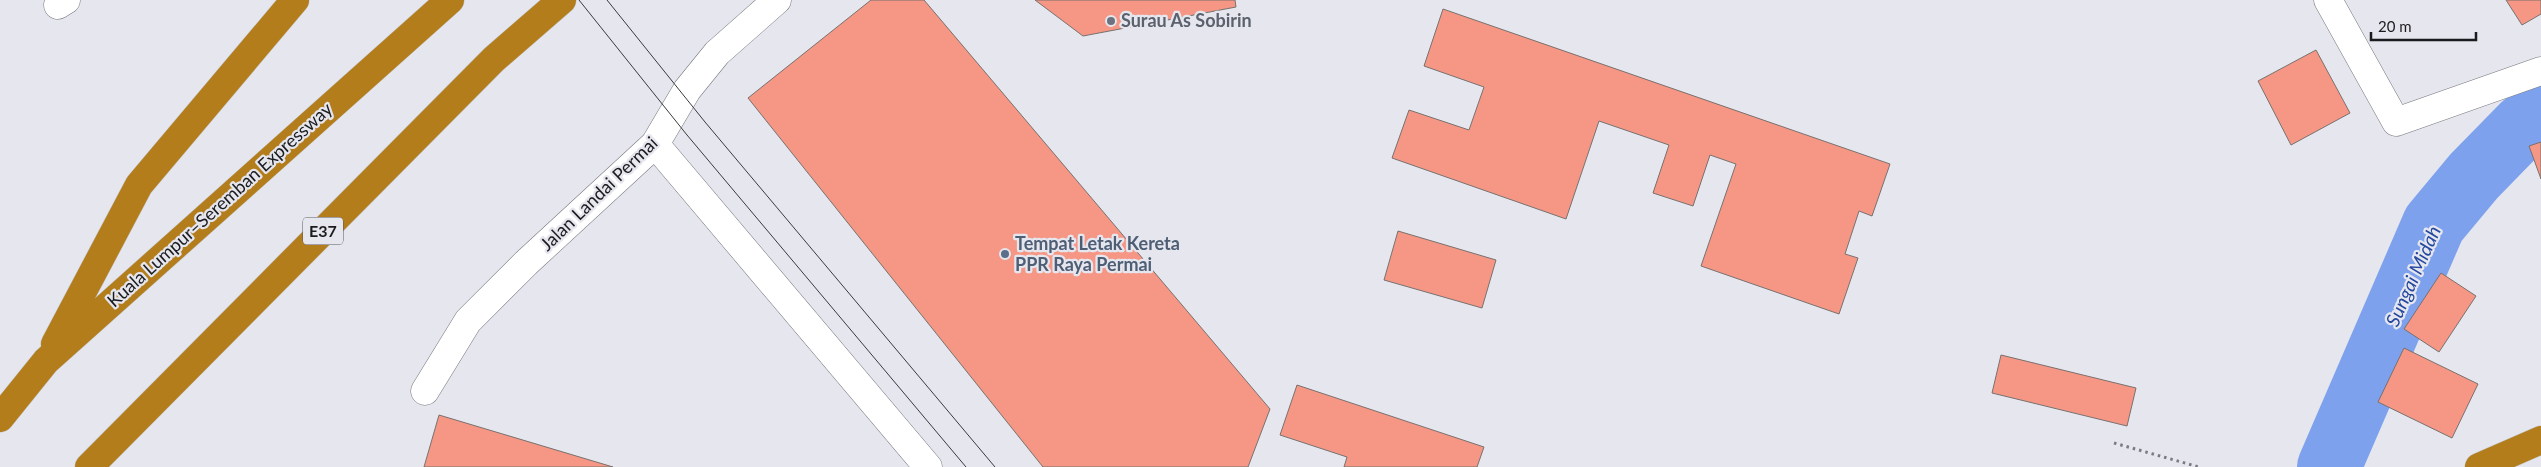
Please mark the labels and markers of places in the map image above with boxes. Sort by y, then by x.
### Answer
place label: Surau As Sobirin [1121,9,1252,31]
marker: Surau As Sobirin [1105,15,1117,27]
place label: Tempat Letak Kereta PPR Raya Permai [1015,232,1180,275]
marker: Tempat Letak Kereta PPR Raya Permai [999,248,1011,260]

